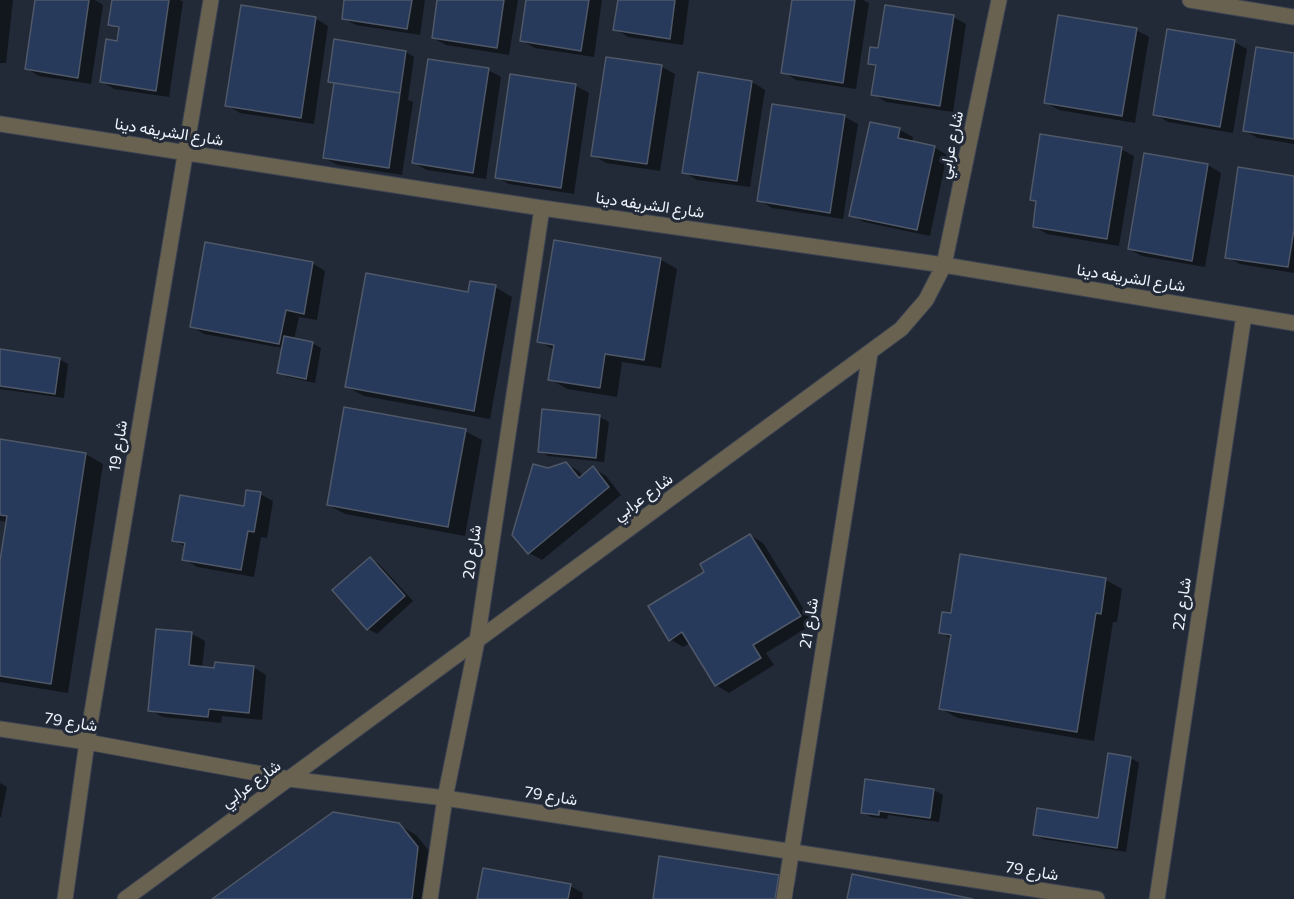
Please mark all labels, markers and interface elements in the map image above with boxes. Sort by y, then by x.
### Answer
street label: شارع عرابي [934,109,968,181]
street label: شارع الشريفه دينا [113,114,225,150]
street label: شارع الشريفه دينا [594,188,706,222]
street label: شارع الشريفه دينا [1075,260,1187,296]
street label: شارع 19 [104,419,132,473]
street label: شارع عرابي [609,469,677,525]
street label: شارع 20 [459,524,485,580]
street label: شارع 22 [1169,576,1195,632]
street label: شارع 21 [796,596,822,650]
street label: شارع 79 [43,708,99,736]
street label: شارع عرابي [217,756,285,812]
street label: شارع 79 [523,782,579,810]
street label: شارع 79 [1004,857,1060,885]

